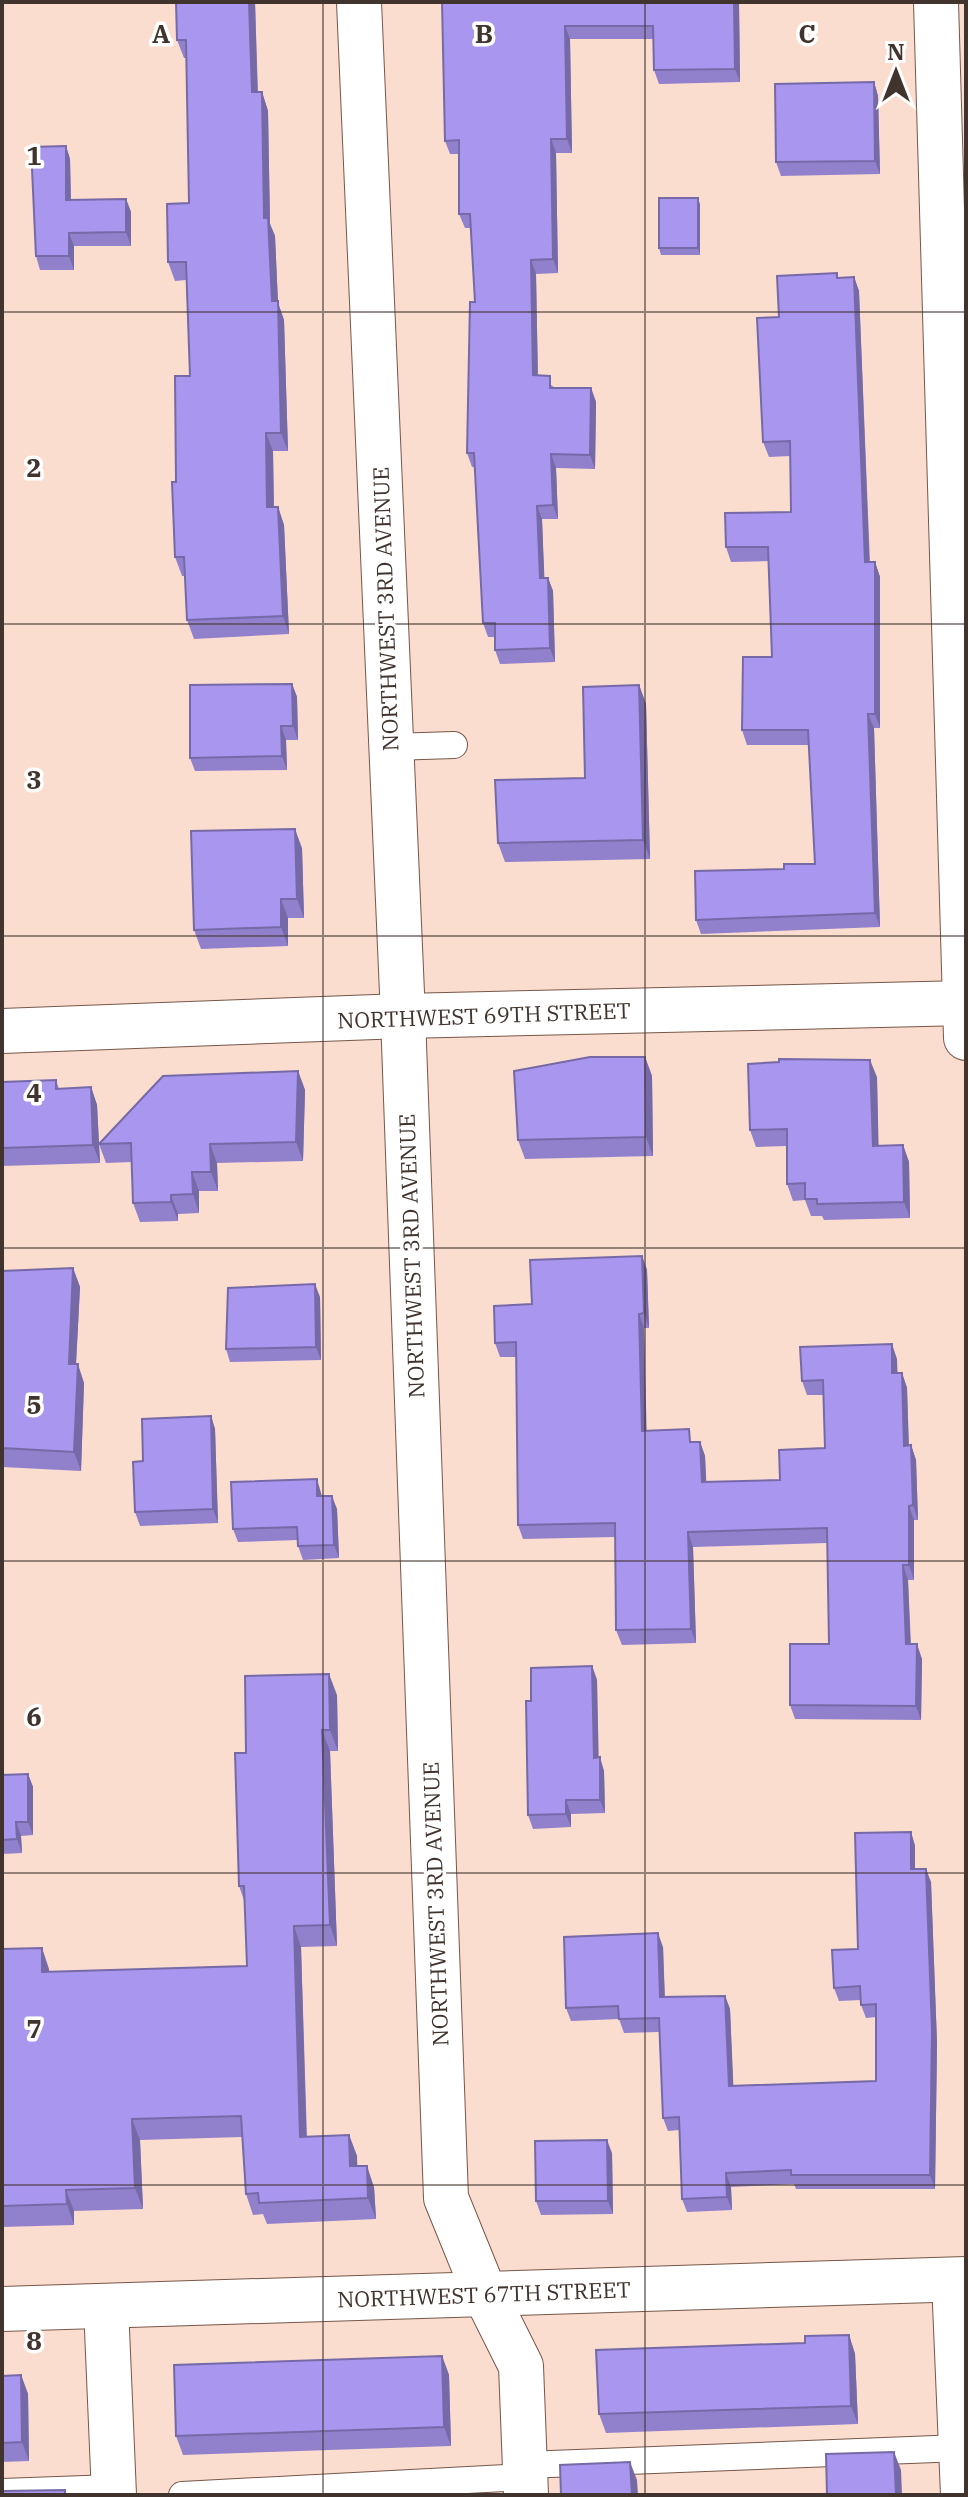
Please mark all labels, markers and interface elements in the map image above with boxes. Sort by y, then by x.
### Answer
text: A [152,16,170,50]
text: B [475,16,493,50]
text: C [798,16,816,50]
north arrow [856,32,936,112]
text: N [887,37,905,66]
text: 1 [26,138,42,172]
text: 2 [26,450,42,484]
street label: NORTHWEST 3RD AVENUE [366,466,404,752]
text: 3 [26,762,42,796]
street label: NORTHWEST 69TH STREET [337,995,631,1035]
text: 4 [26,1075,42,1109]
street label: NORTHWEST 3RD AVENUE [392,1113,430,1399]
text: 5 [26,1387,42,1421]
text: 6 [26,1699,42,1733]
street label: NORTHWEST 3RD AVENUE [416,1761,454,2047]
text: 7 [26,2011,42,2045]
street label: NORTHWEST 67TH STREET [337,2274,631,2314]
text: 8 [26,2323,42,2357]

